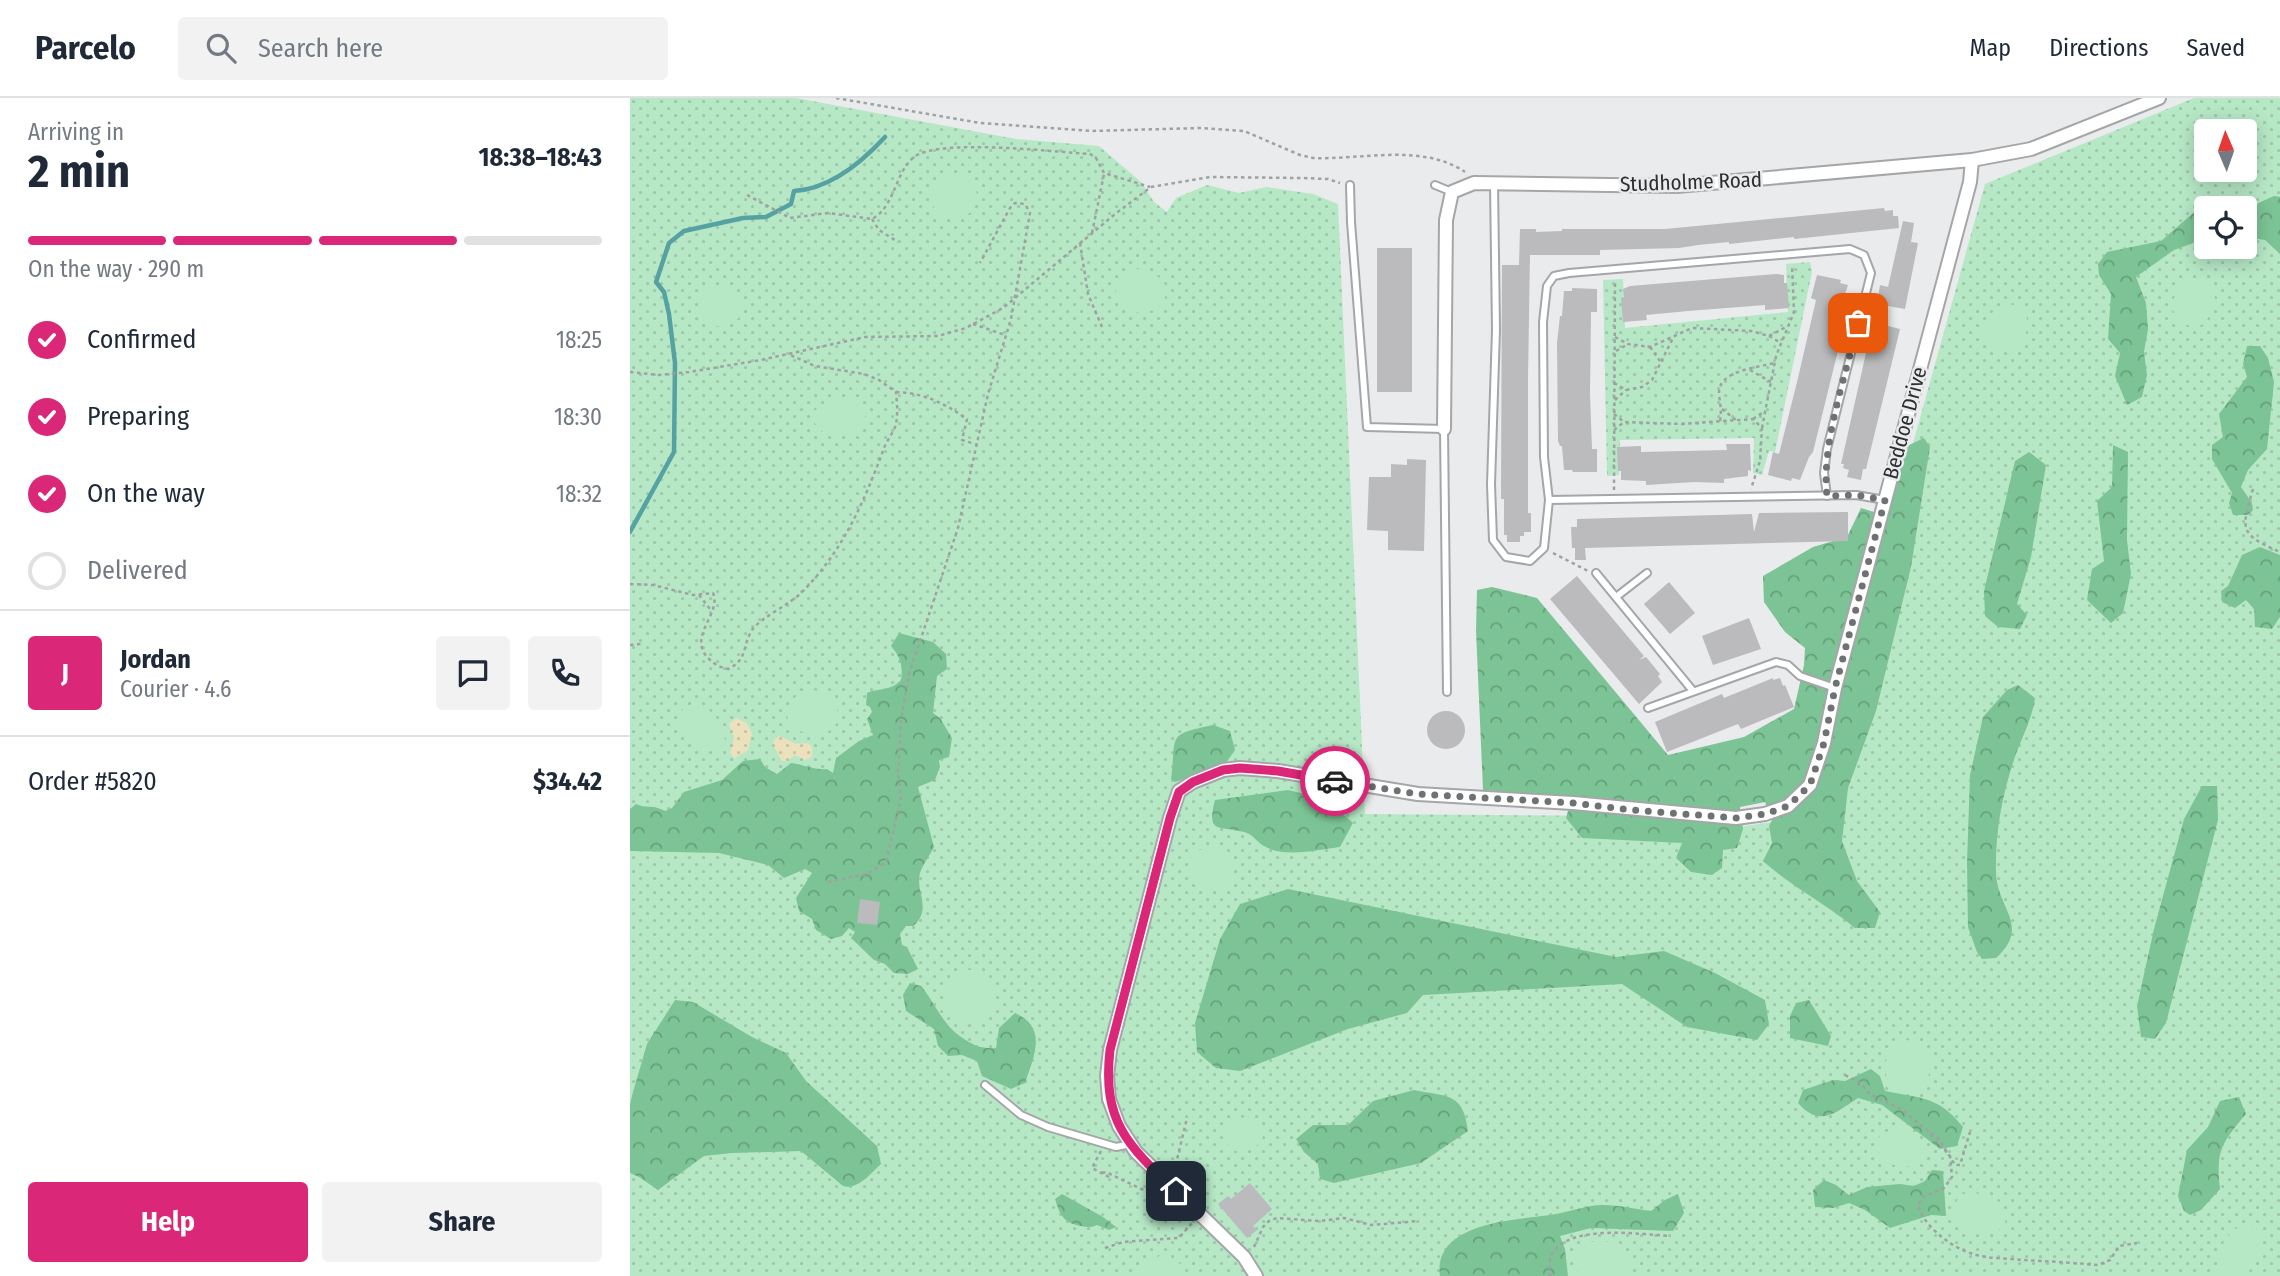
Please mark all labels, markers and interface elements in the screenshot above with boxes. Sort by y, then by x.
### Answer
search box [178,17,668,80]
text: Parcelo [35,28,136,68]
icon: search [202,29,240,67]
text: Search here [258,33,383,64]
text: Map [1970,34,2011,62]
text: Directions [2049,34,2148,62]
text: Saved [2186,34,2245,62]
text: Arriving in [28,118,124,146]
north arrow [2194,119,2258,182]
map controls [2194,119,2257,259]
text: 18:38–18:43 [478,142,602,173]
text: 2 min [28,144,130,199]
street label: Studholme Road [1620,167,1762,197]
button: locate [2194,196,2257,259]
text: On the way · 290 m [28,255,204,283]
pin [1828,293,1888,353]
icon: bag [1839,304,1877,342]
icon: check [28,321,66,359]
text: Confirmed [87,324,197,355]
text: 18:25 [556,326,602,354]
street label: Beddoe Drive [1878,364,1932,482]
icon: check [28,398,66,436]
text: Preparing [87,401,189,432]
text: 18:30 [554,403,602,431]
icon: check [28,475,66,513]
text: On the way [87,478,205,509]
text: 18:32 [556,480,602,508]
text: Delivered [87,555,188,586]
button: chat [436,636,510,710]
button: phone [528,636,602,710]
text: Jordan [120,644,191,675]
text: J [61,658,69,689]
text: Courier · 4.6 [120,675,231,703]
courier [1300,746,1370,816]
icon: car [1316,762,1354,800]
text: Order #5820 [28,766,157,797]
text: $34.42 [533,766,602,797]
pin [1146,1161,1206,1221]
icon: home [1157,1172,1195,1210]
button: Help [28,1182,308,1262]
button: Share [322,1182,602,1262]

